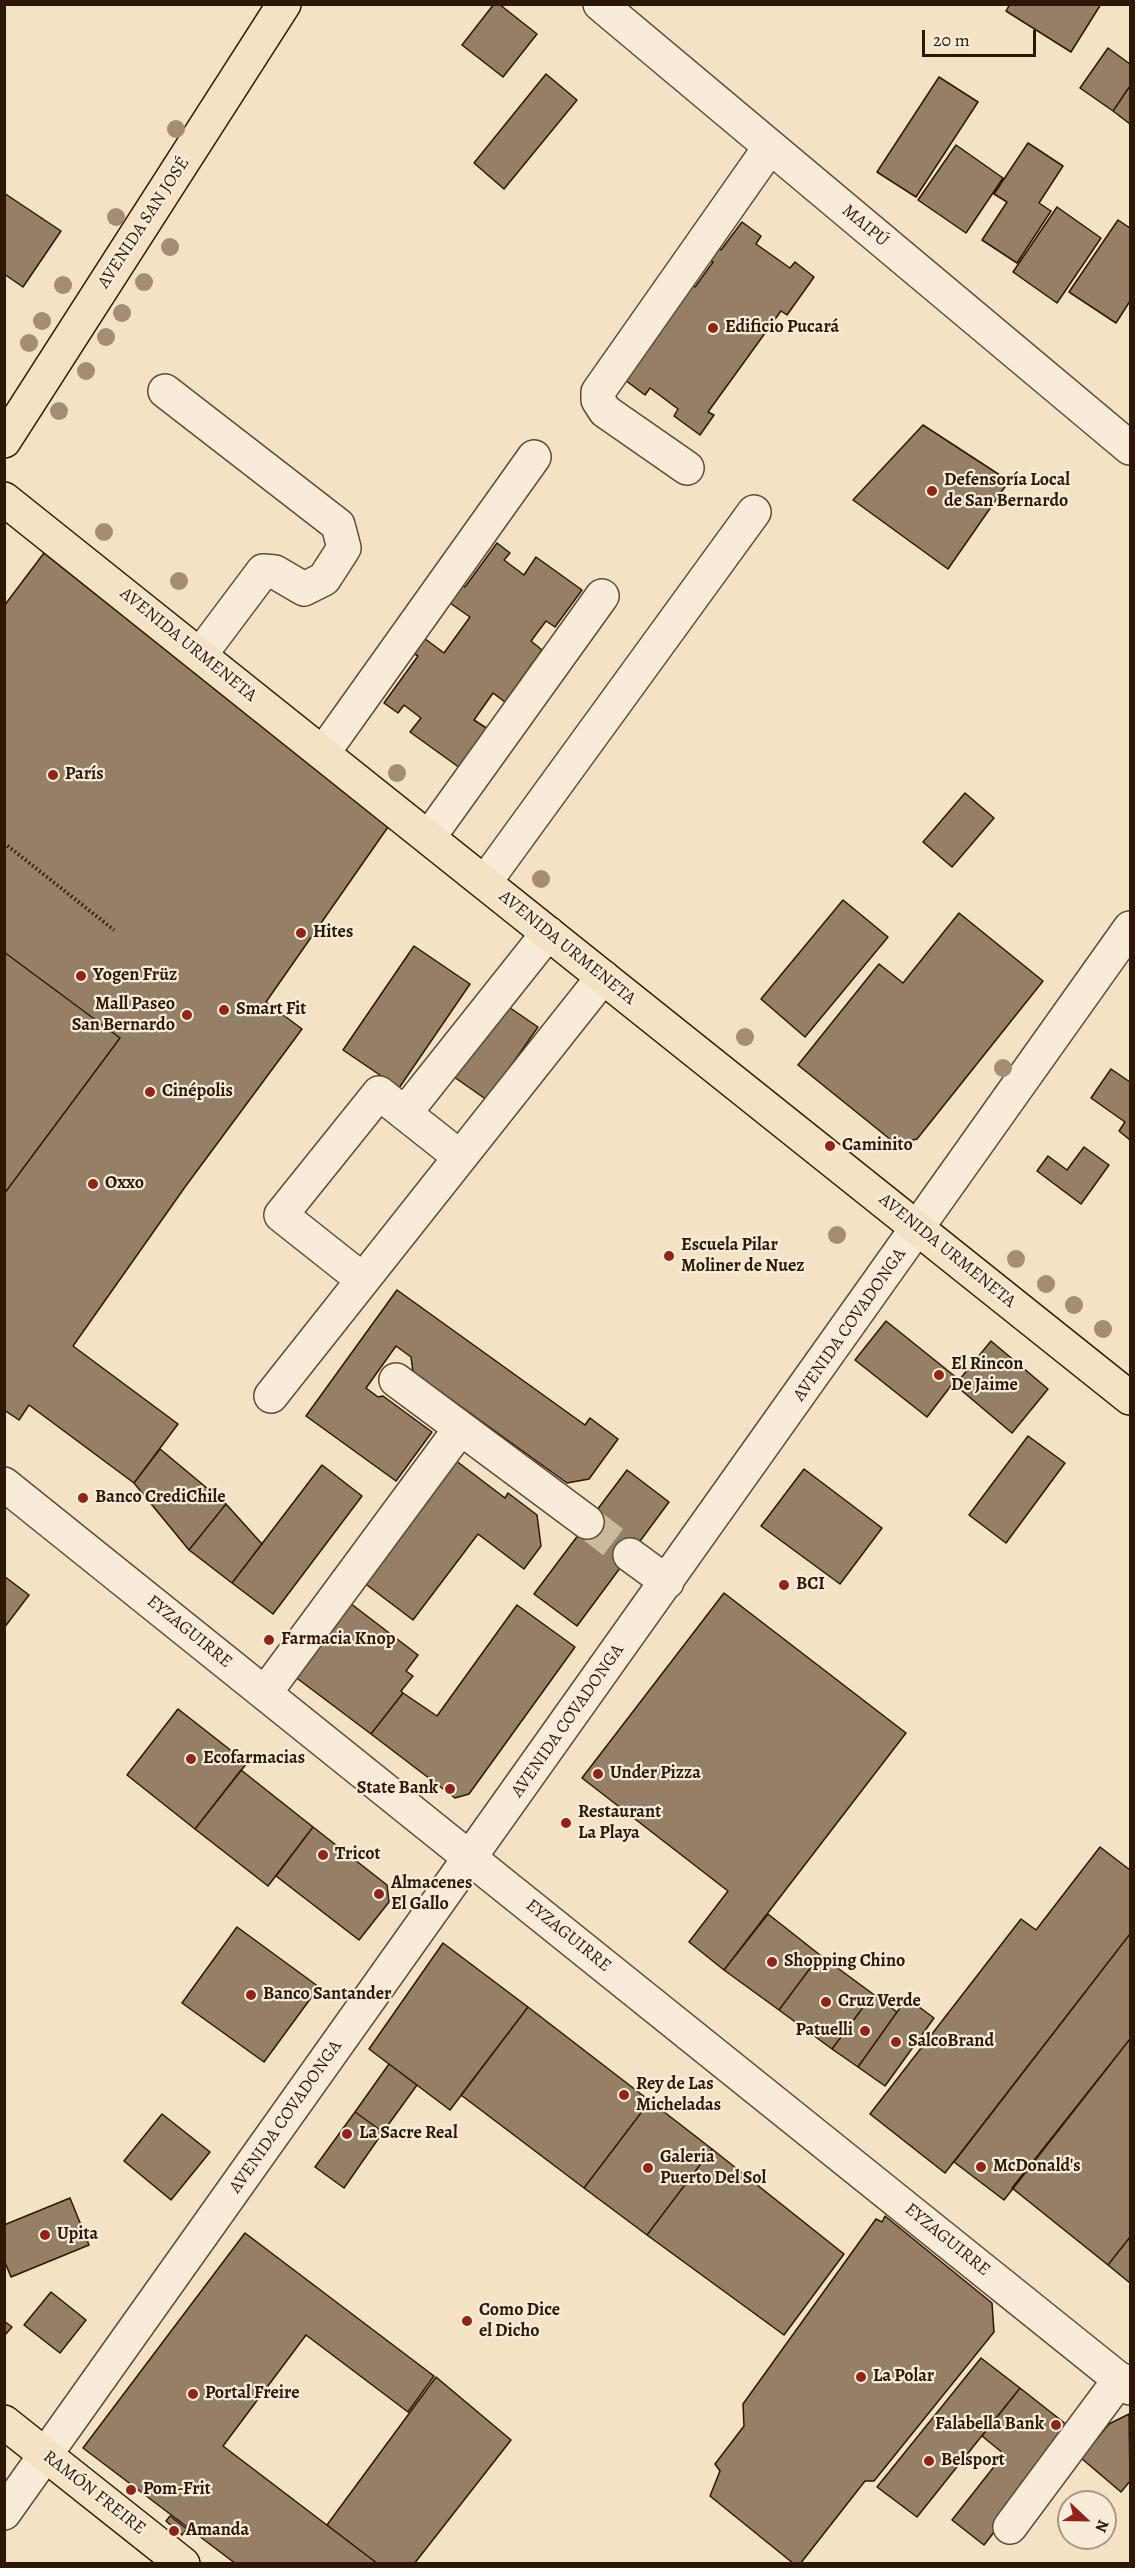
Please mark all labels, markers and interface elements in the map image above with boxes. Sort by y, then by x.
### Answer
scale bar [925,18,1039,56]
text: 20 m [933,28,970,52]
street label: AVENIDA SAN JOSÉ [93,153,195,293]
street label: MAIPÚ [837,200,893,252]
place label: Edificio Pucará [725,317,839,339]
marker: Edificio Pucará [706,321,720,335]
place label: Defensoría Local de San Bernardo [944,470,1070,512]
marker: Defensoría Local de San Bernardo [925,484,939,498]
street label: AVENIDA URMENETA [115,583,261,707]
place label: París [65,764,104,786]
marker: París [46,768,60,782]
street label: AVENIDA URMENETA [494,886,640,1010]
place label: Hites [313,922,353,944]
marker: Hites [294,926,308,940]
place label: Yogen Früz [93,965,177,987]
marker: Yogen Früz [74,969,88,983]
place label: Mall Paseo San Bernardo [72,994,175,1036]
place label: Smart Fit [236,999,306,1021]
marker: Smart Fit [217,1003,231,1017]
marker: Mall Paseo San Bernardo [180,1008,194,1022]
place label: Cinépolis [162,1081,233,1103]
marker: Cinépolis [143,1085,157,1099]
place label: Caminito [842,1135,913,1157]
marker: Caminito [823,1139,837,1153]
place label: Oxxo [105,1173,144,1195]
marker: Oxxo [86,1177,100,1191]
street label: AVENIDA URMENETA [874,1189,1020,1313]
place label: Escuela Pilar Moliner de Nuez [681,1235,805,1278]
street label: AVENIDA COVADONGA [789,1244,911,1406]
marker: Escuela Pilar Moliner de Nuez [662,1249,676,1263]
place label: El Rincon De Jaime [951,1354,1023,1396]
marker: El Rincon De Jaime [932,1368,946,1382]
place label: Banco CrediChile [95,1487,226,1509]
marker: Banco CrediChile [76,1491,90,1505]
place label: BCI [796,1574,825,1596]
marker: BCI [777,1578,791,1592]
street label: EYZAGUIRRE [142,1591,236,1673]
place label: Farmacia Knop [281,1629,395,1651]
marker: Farmacia Knop [262,1633,276,1647]
street label: AVENIDA COVADONGA [507,1640,629,1802]
place label: Ecofarmacias [203,1748,305,1770]
marker: Ecofarmacias [184,1752,198,1766]
place label: Under Pizza [610,1763,701,1785]
marker: Under Pizza [591,1767,605,1781]
place label: State Bank [357,1778,438,1800]
marker: State Bank [443,1782,457,1796]
place label: Restaurant La Playa [578,1802,661,1844]
marker: Restaurant La Playa [559,1816,573,1830]
place label: Tricot [335,1844,380,1866]
marker: Tricot [316,1848,330,1862]
place label: Almacenes El Gallo [391,1873,472,1916]
marker: Almacenes El Gallo [372,1887,386,1901]
street label: EYZAGUIRRE [521,1895,615,1977]
place label: Shopping Chino [784,1951,905,1973]
marker: Shopping Chino [765,1955,779,1969]
place label: Banco Santander [263,1984,391,2006]
marker: Banco Santander [244,1988,258,2002]
place label: Cruz Verde [838,1991,921,2013]
marker: Cruz Verde [819,1995,833,2009]
place label: Patuelli [796,2020,853,2042]
marker: Patuelli [858,2024,872,2038]
place label: SalcoBrand [908,2031,994,2053]
marker: SalcoBrand [889,2035,903,2049]
street label: AVENIDA COVADONGA [225,2036,347,2198]
place label: Rey de Las Micheladas [636,2074,721,2116]
marker: Rey de Las Micheladas [617,2088,631,2102]
place label: La Sacre Real [359,2123,458,2145]
marker: La Sacre Real [340,2127,354,2141]
place label: Galeria Puerto Del Sol [660,2147,766,2190]
place label: McDonald's [993,2156,1081,2178]
marker: McDonald's [974,2160,988,2174]
marker: Galeria Puerto Del Sol [641,2161,655,2175]
street label: EYZAGUIRRE [900,2199,994,2281]
place label: Upita [57,2224,98,2246]
marker: Upita [38,2228,52,2242]
place label: Como Dice el Dicho [479,2300,560,2342]
marker: Como Dice el Dicho [460,2314,474,2328]
place label: La Polar [873,2366,934,2388]
marker: La Polar [854,2370,868,2384]
place label: Portal Freire [205,2383,300,2405]
marker: Portal Freire [186,2387,200,2401]
place label: Falabella Bank [935,2414,1044,2436]
marker: Falabella Bank [1049,2418,1063,2432]
street label: RAMÓN FREIRE [38,2446,150,2540]
place label: Belsport [941,2450,1005,2472]
marker: Belsport [922,2454,936,2468]
place label: Pom-Frit [143,2479,211,2501]
marker: Pom-Frit [124,2483,138,2497]
north arrow [1057,2490,1117,2550]
text: N [1089,2516,1114,2536]
place label: Amanda [186,2520,249,2542]
marker: Amanda [167,2524,181,2538]

